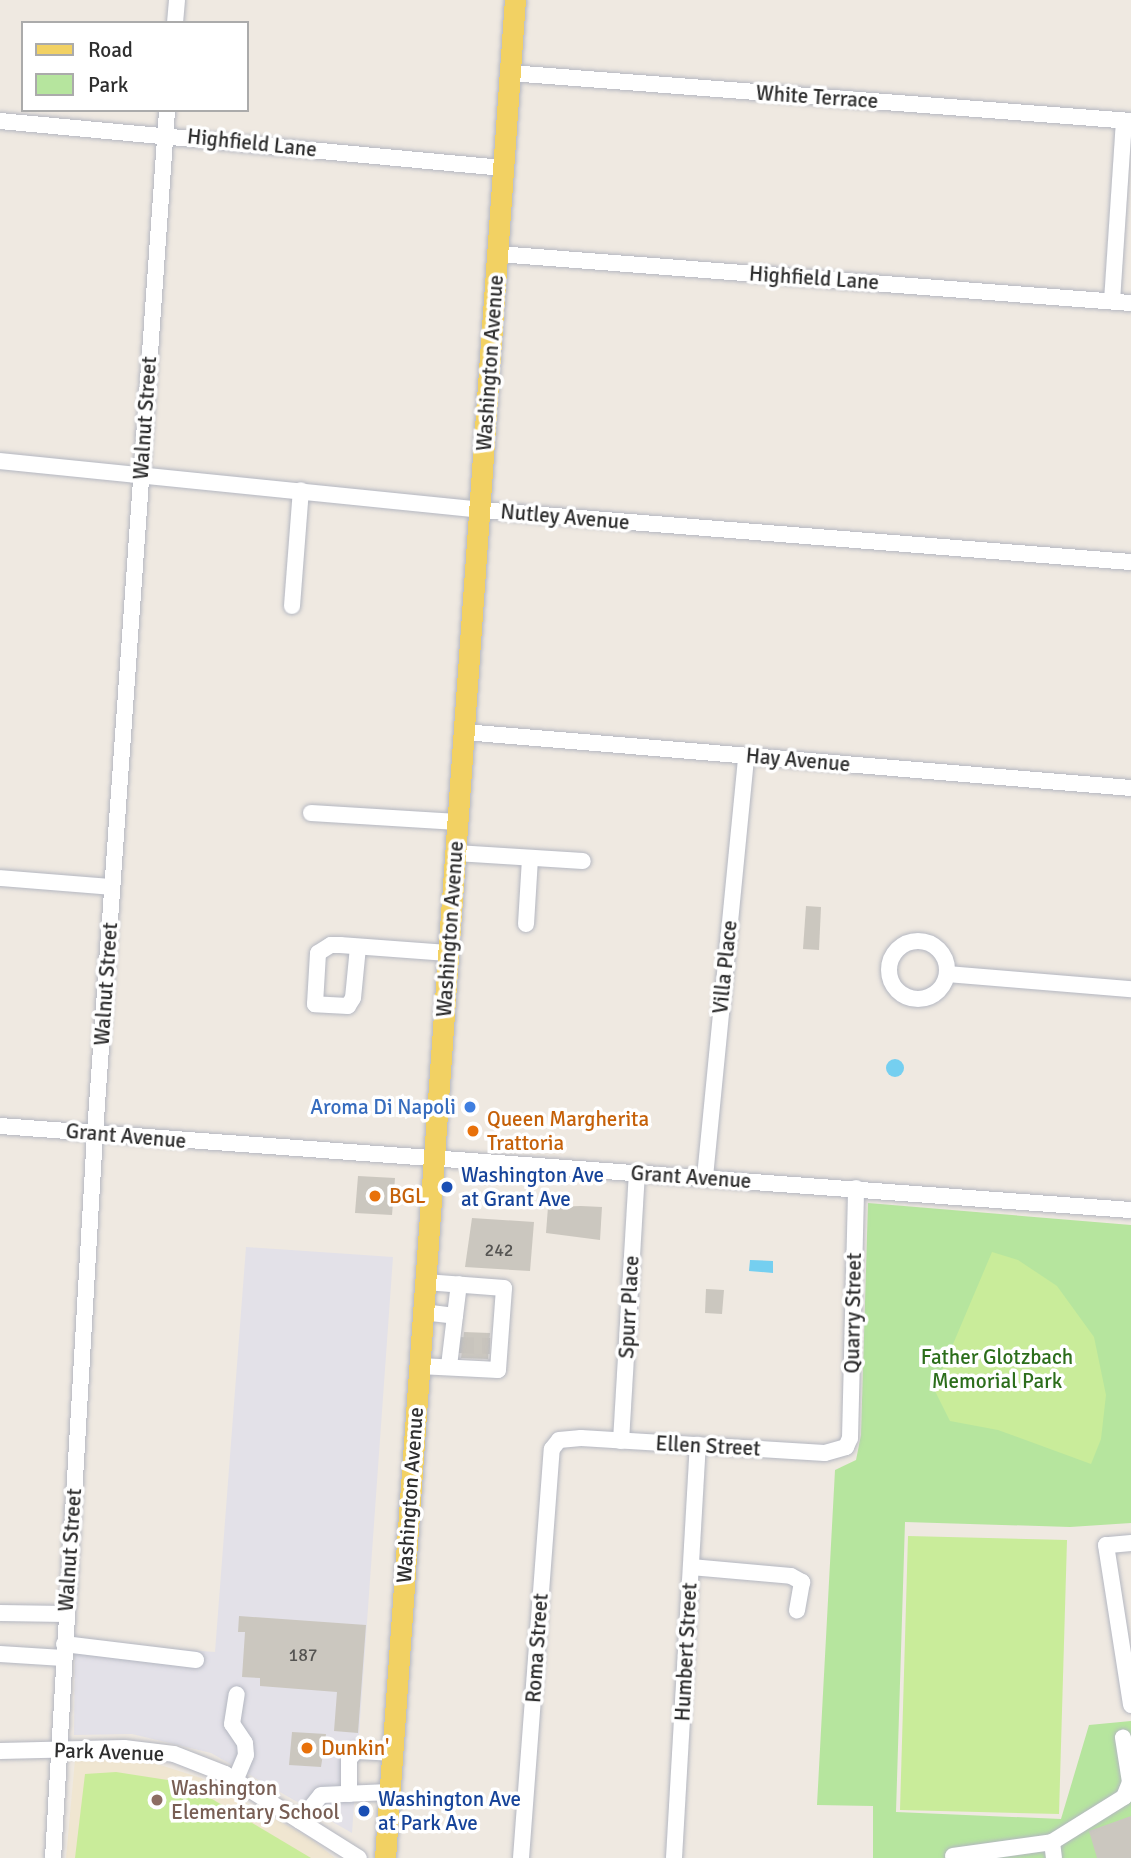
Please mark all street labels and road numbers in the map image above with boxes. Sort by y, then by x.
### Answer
street label: White Terrace [755,80,879,114]
street label: Highfield Lane [186,124,318,162]
street label: Highfield Lane [748,261,880,295]
street label: Washington Avenue [471,274,509,452]
street label: Walnut Street [128,356,162,480]
street label: Nutley Avenue [499,499,631,535]
street label: Hay Avenue [745,743,851,777]
street label: Washington Avenue [431,840,469,1018]
street label: Villa Place [708,919,742,1015]
street label: Walnut Street [89,922,123,1046]
street label: Grant Avenue [65,1118,187,1154]
street label: Grant Avenue [630,1160,752,1194]
street label: Quarry Street [839,1252,867,1374]
street label: Spurr Place [614,1255,644,1359]
street label: Washington Avenue [391,1406,429,1584]
street label: Ellen Street [655,1431,761,1461]
street label: Walnut Street [53,1488,87,1612]
street label: Humbert Street [670,1582,702,1722]
street label: Roma Street [521,1592,553,1704]
street label: Park Avenue [53,1737,165,1767]

